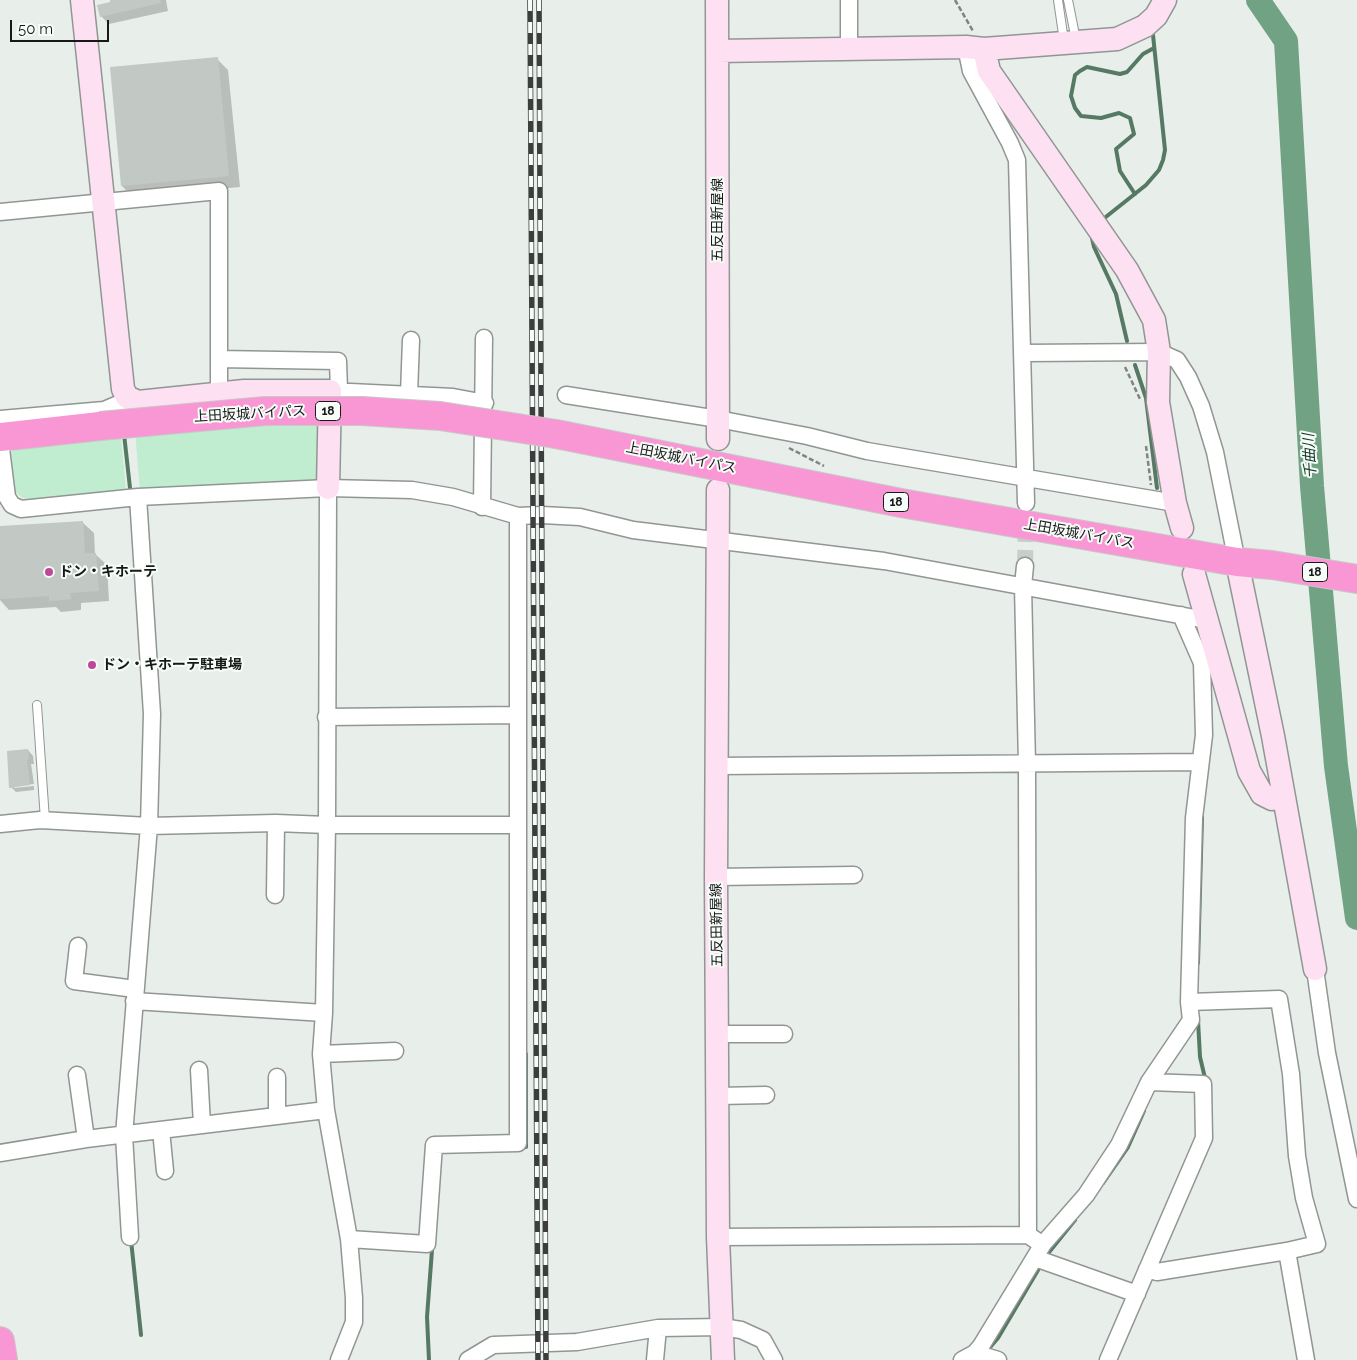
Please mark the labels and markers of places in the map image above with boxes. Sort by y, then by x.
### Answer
place label: ドン・キホーテ [59,564,157,580]
marker: ドン・キホーテ [43,566,55,578]
place label: ドン・キホーテ駐車場 [102,657,242,673]
marker: ドン・キホーテ駐車場 [86,659,98,671]

